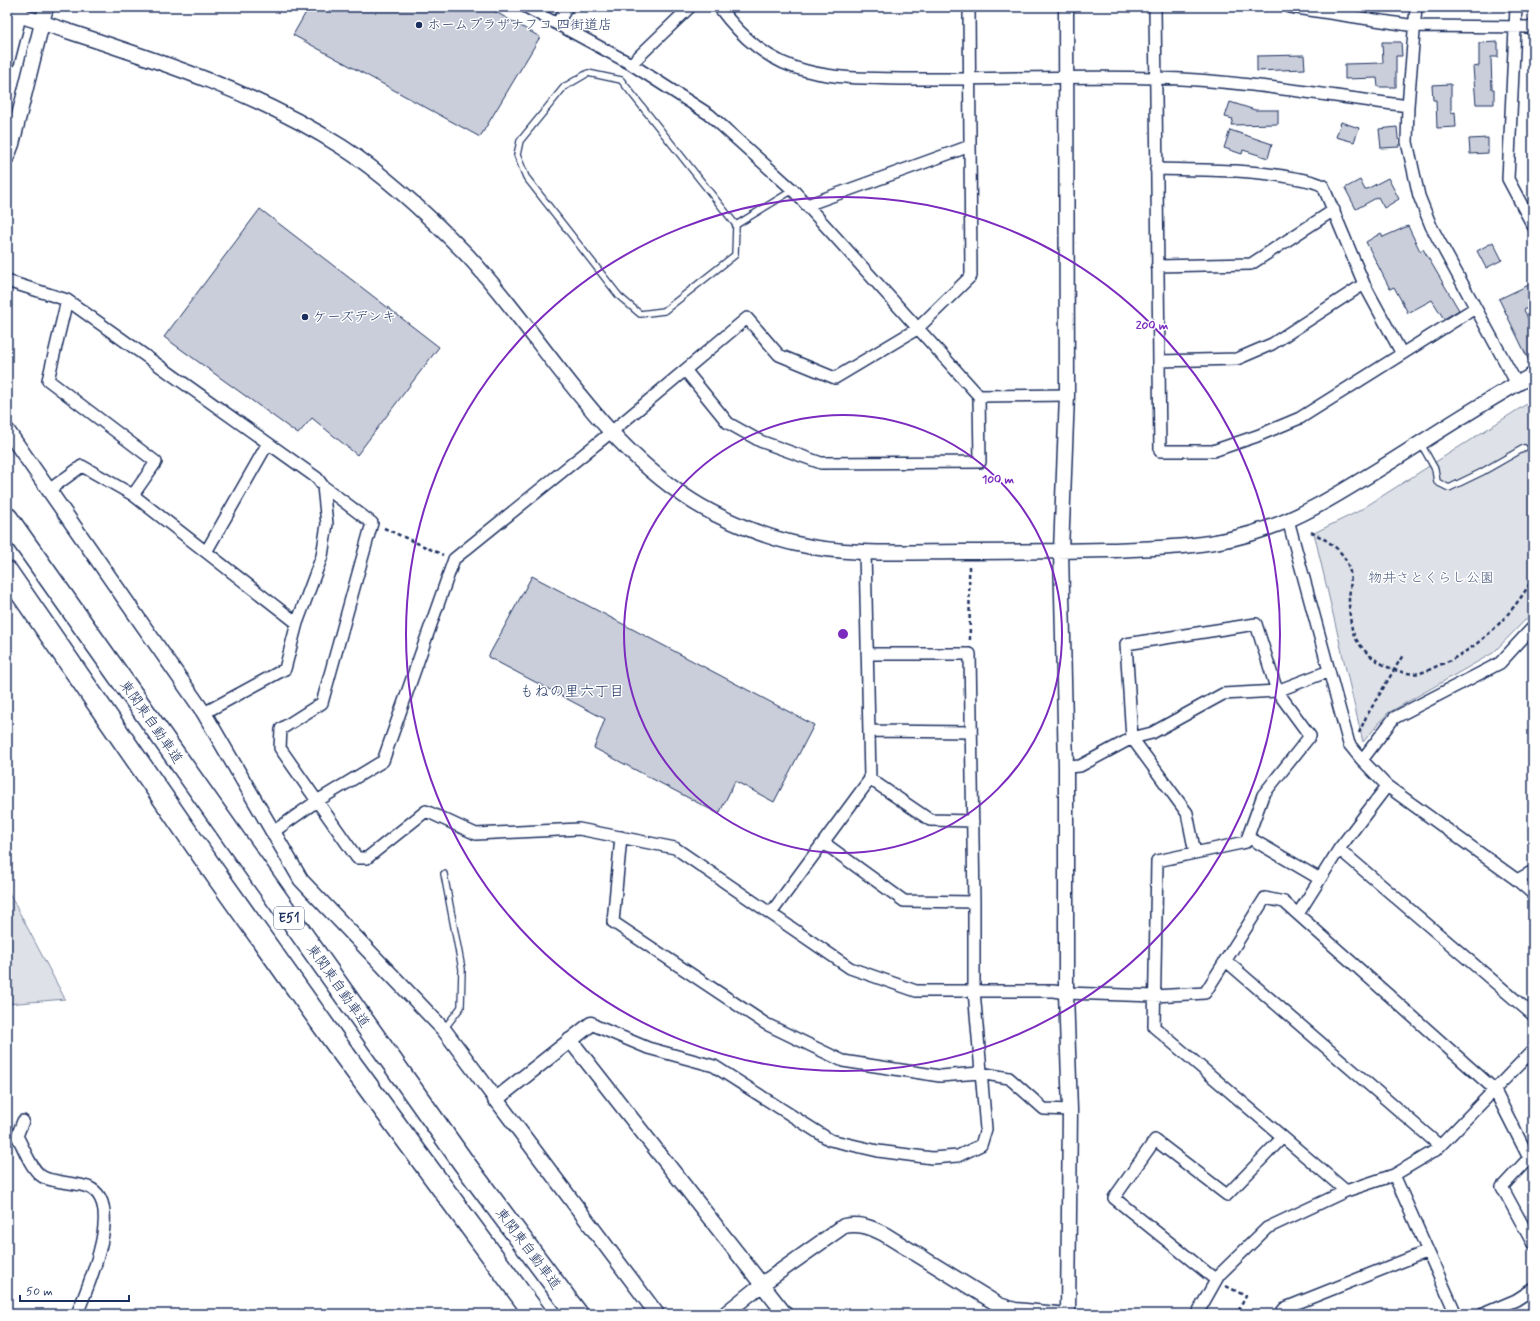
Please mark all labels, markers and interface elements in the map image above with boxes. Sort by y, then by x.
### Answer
place label: ホームプラザナフコ 四街道店 [427,16,612,34]
marker: ホームプラザナフコ 四街道店 [414,20,424,30]
place label: ケーズデンキ [313,308,396,326]
marker: ケーズデンキ [300,312,310,322]
text: 200 m [1136,318,1169,334]
text: 100 m [982,472,1015,488]
park label: 物井さとくらし公園 [1368,569,1494,587]
centre of rings [836,627,850,641]
street label: 東関東自動車道 [116,677,186,767]
district label: もねの里六丁目 [519,682,625,702]
road number: E51 [274,907,304,929]
street label: 東関東自動車道 [303,941,373,1031]
street label: 東関東自動車道 [491,1204,565,1294]
scale bar [20,1277,129,1303]
text: 50 m [26,1284,53,1300]

